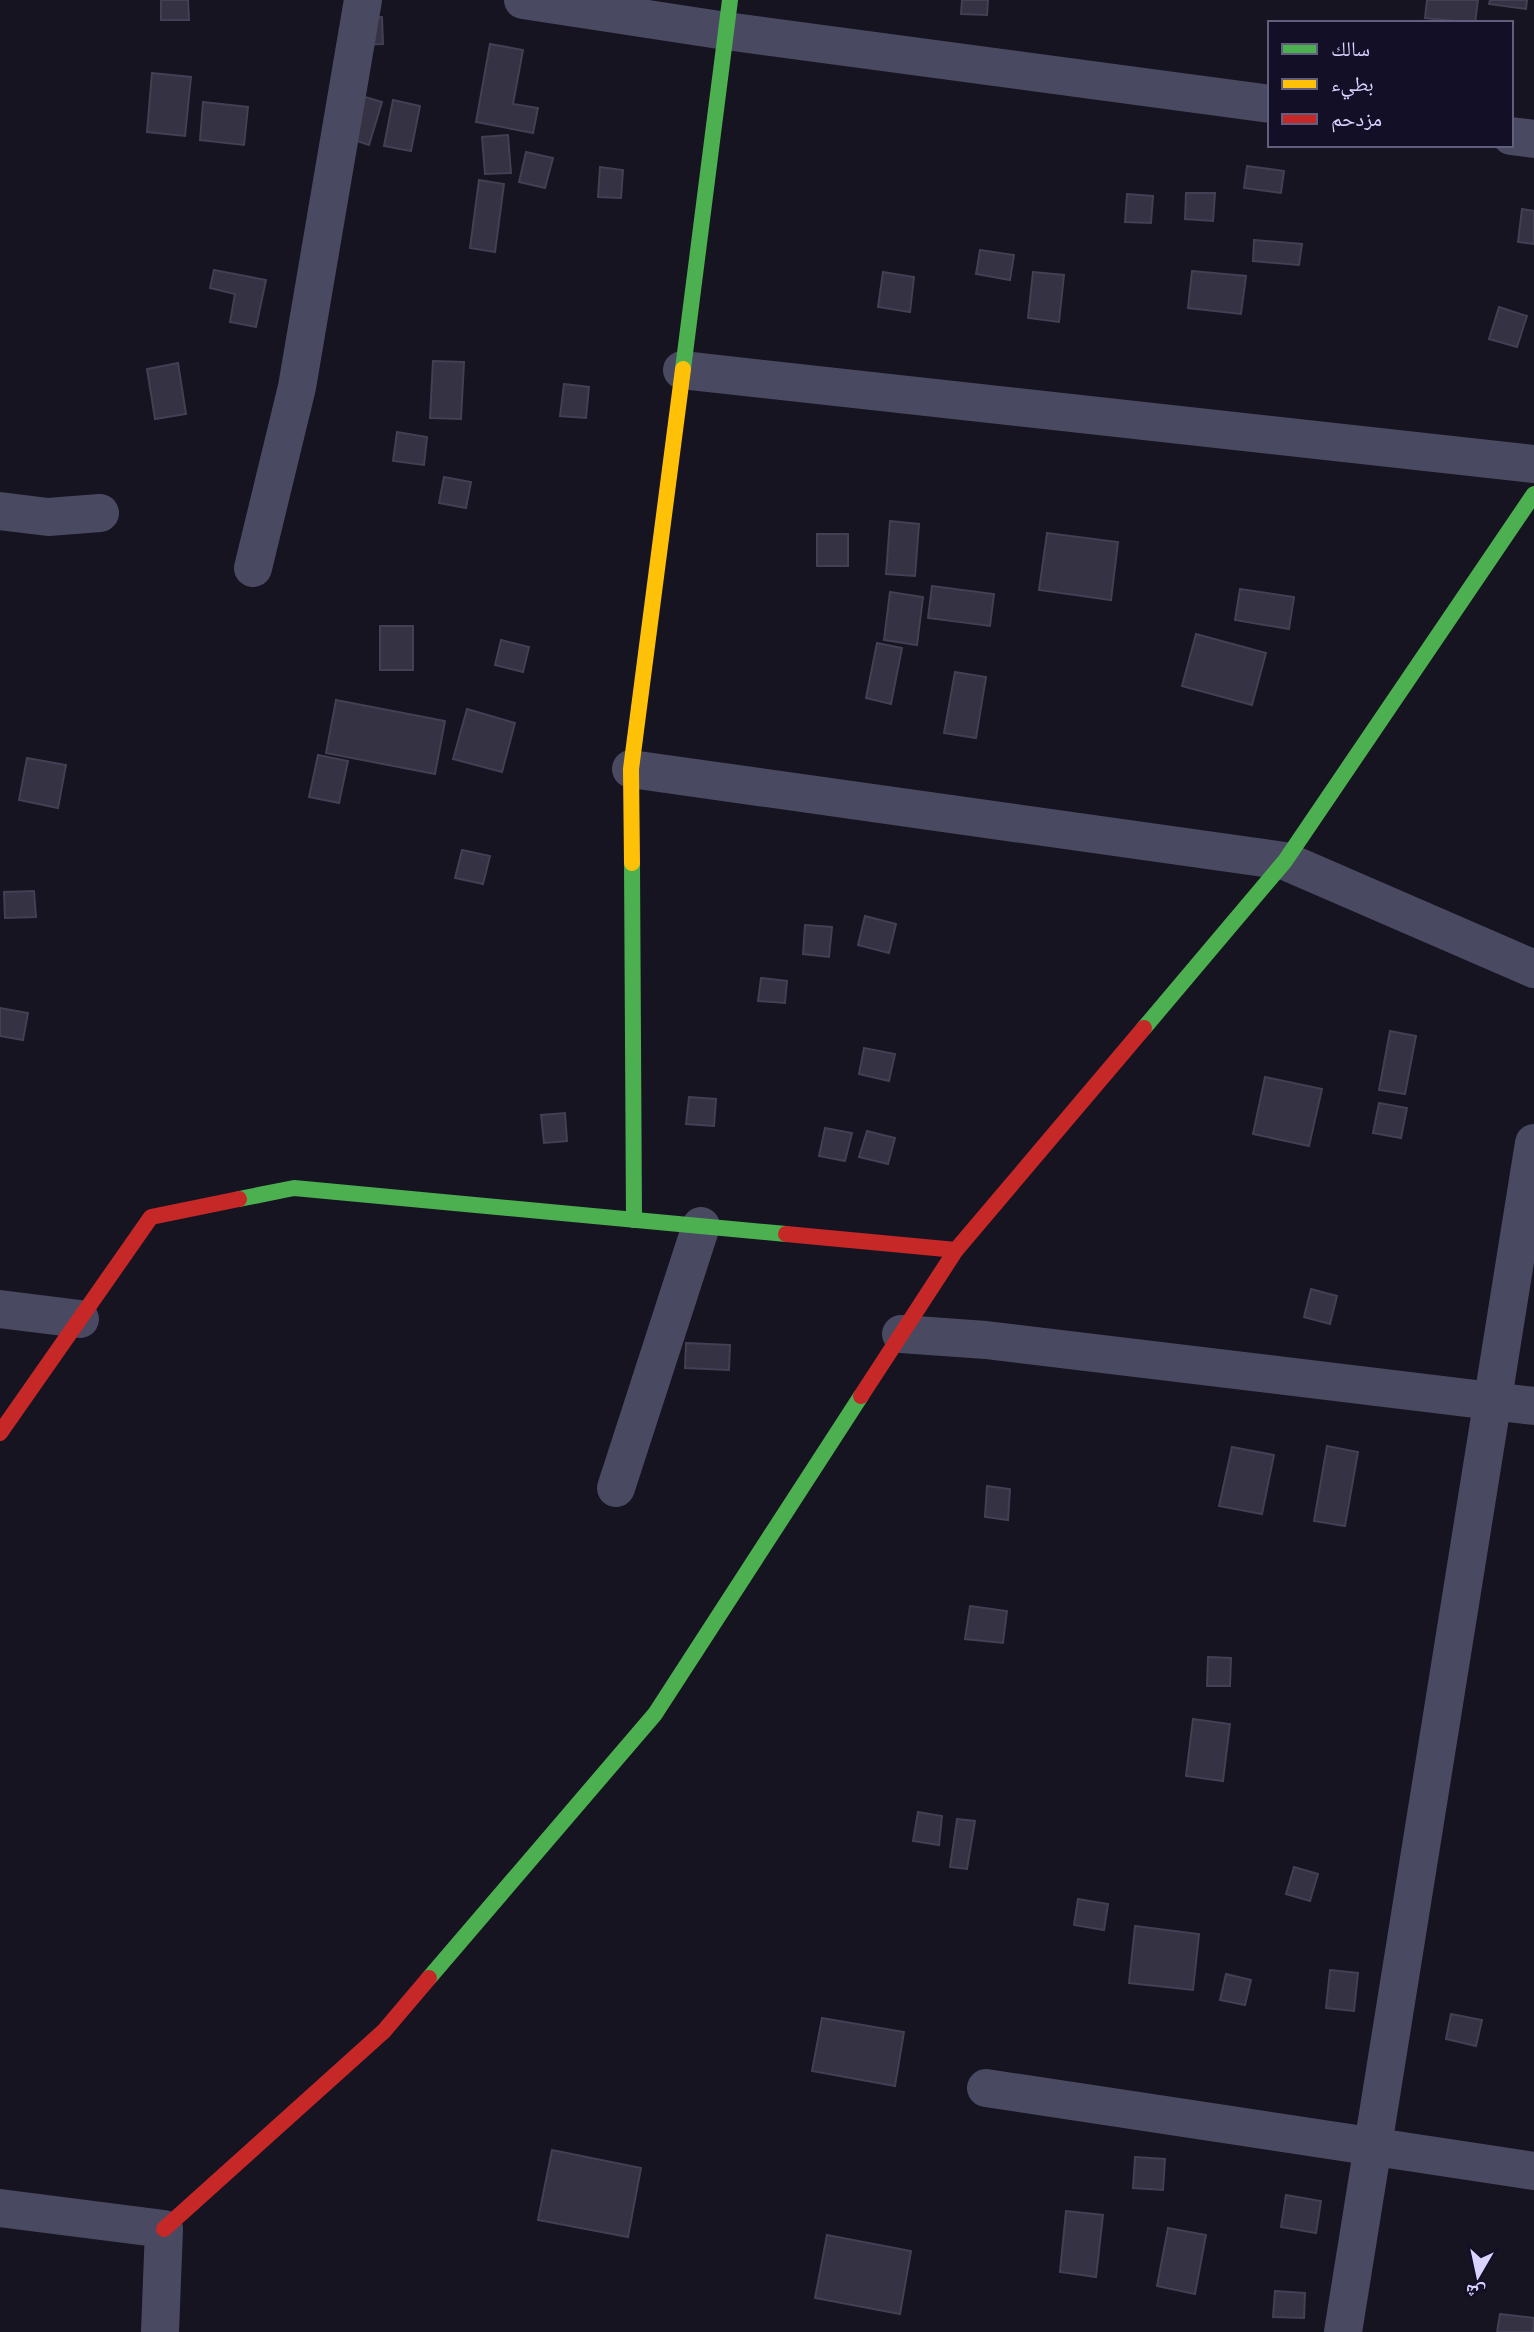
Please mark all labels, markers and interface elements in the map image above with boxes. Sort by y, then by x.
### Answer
legend [1268,21,1513,147]
text: سالك [1331,36,1370,61]
text: بطيء [1331,71,1374,100]
text: مزدحم [1331,106,1382,133]
north arrow [1443,2241,1513,2311]
text: ش [1464,2279,1487,2305]

